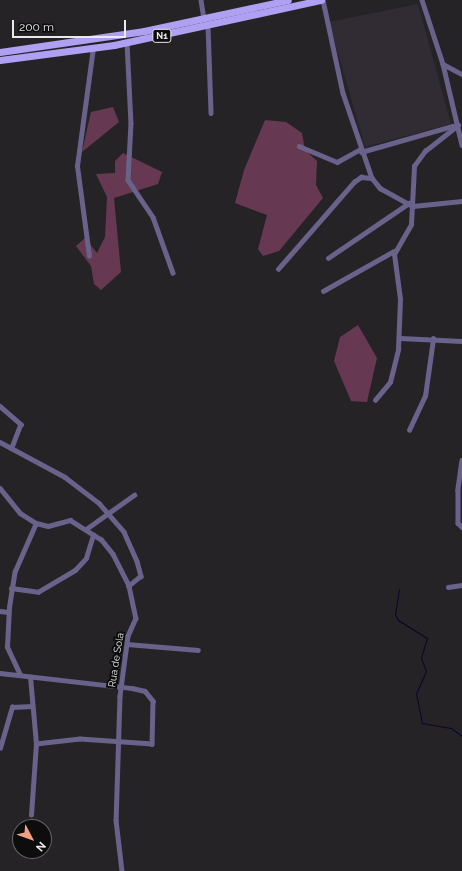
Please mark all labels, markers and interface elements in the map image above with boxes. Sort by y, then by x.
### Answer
scale bar [14,12,128,38]
text: 200 m [19,20,54,34]
road number: N1 [152,29,172,43]
street label: Rua de Sola [106,632,126,688]
north arrow [12,819,52,859]
text: N [33,839,48,854]

